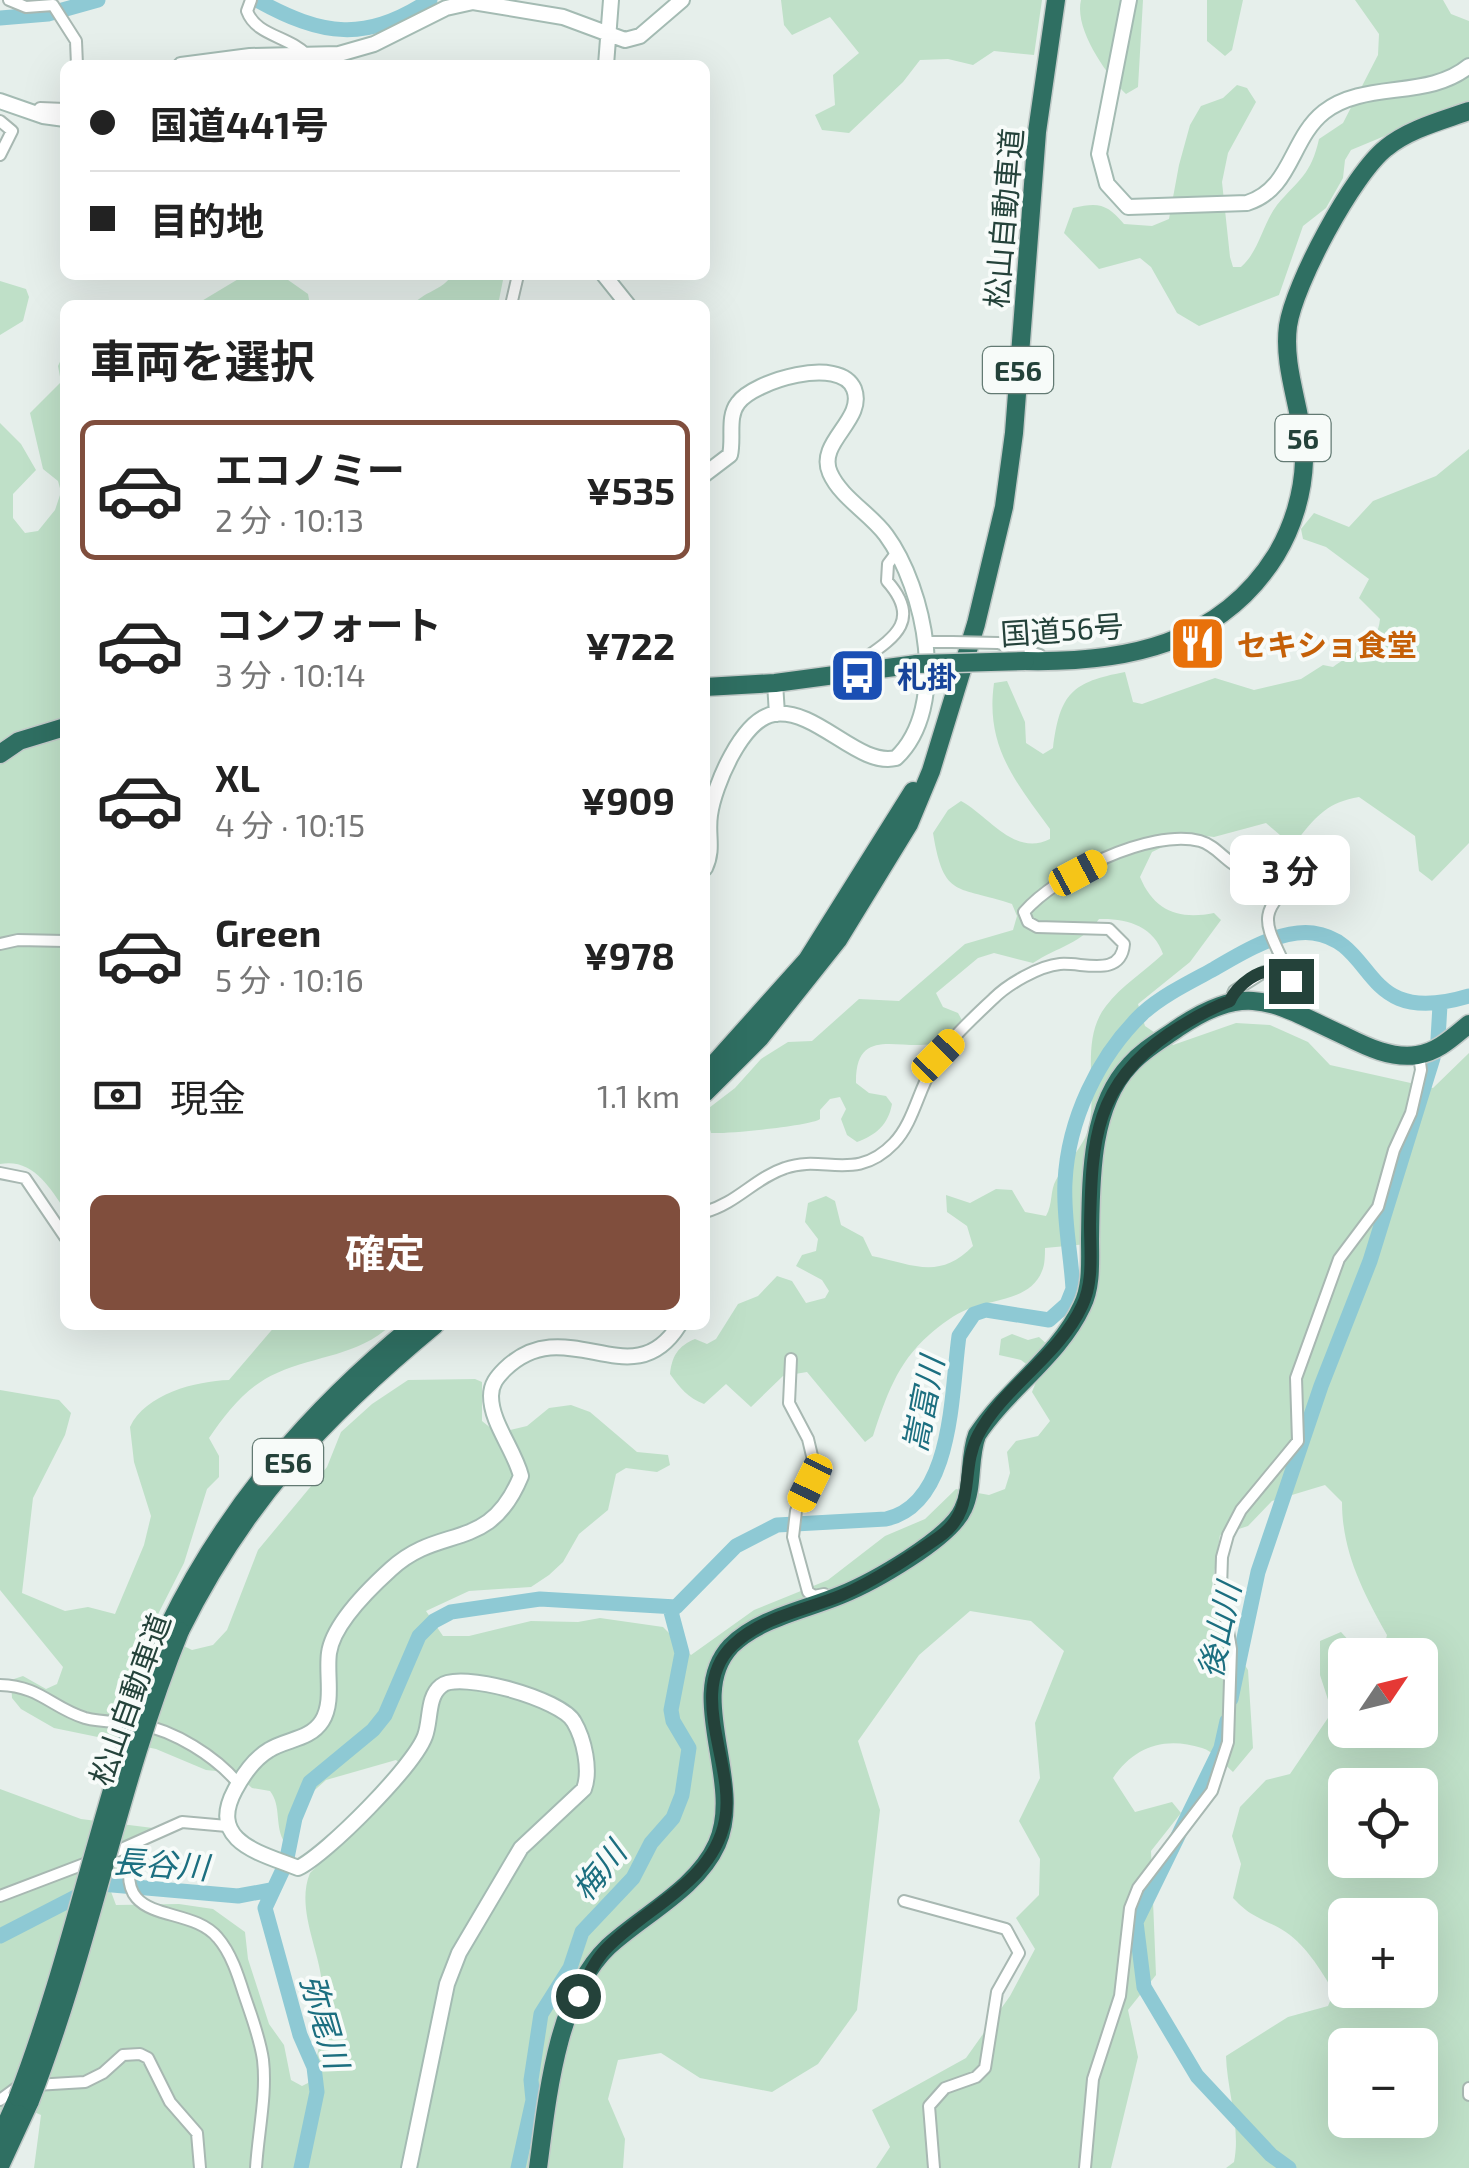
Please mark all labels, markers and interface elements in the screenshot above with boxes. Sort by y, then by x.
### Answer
text: 国道441号 [150,101,329,147]
street label: 松山自動車道 [977,127,1029,309]
text: 目的地 [150,197,264,243]
text: 車両を選択 [90,333,315,387]
road number: E56 [983,347,1053,393]
road number: 56 [1276,415,1330,461]
icon: car [95,445,185,535]
text: エコノミー [215,446,405,492]
text: ¥535 [586,467,675,513]
text: 2 分 · 10:13 [215,500,364,538]
icon: car [95,600,185,690]
text: コンフォート [215,601,442,647]
street label: 国道56号 [999,607,1125,651]
restaurant icon: セキショ食堂 [1168,614,1228,674]
text: ¥722 [586,622,675,668]
place label: セキショ食堂 [1237,626,1417,662]
bus stop icon: 札掛 [828,646,888,706]
text: 3 分 · 10:14 [215,655,366,693]
place label: 札掛 [897,658,957,694]
text: XL [215,754,260,800]
icon: car [95,755,185,845]
text: ¥909 [581,777,675,823]
text: 4 分 · 10:15 [215,805,365,843]
callout: 3 分 [1231,836,1351,906]
car [1044,846,1112,900]
text: 3 分 [1261,851,1319,889]
text: Green [215,909,321,955]
icon: car [95,910,185,1000]
text: ¥978 [584,932,675,978]
route end [1269,959,1314,1004]
text: 5 分 · 10:16 [215,960,364,998]
car [906,1024,970,1088]
icon: cash [90,1068,145,1123]
text: 現金 [170,1074,246,1120]
text: 1.1 km [597,1076,680,1114]
button: 確定 [90,1195,680,1310]
water label: 嵩富川 [894,1350,950,1455]
road number: E56 [253,1439,323,1485]
car [783,1449,837,1517]
water label: 後山川 [1189,1576,1247,1681]
street label: 松山自動車道 [81,1608,177,1790]
north arrow [1328,1638,1438,1748]
map controls [1328,1638,1438,2138]
button: locate [1328,1768,1438,1878]
water label: 梅川 [563,1831,635,1907]
water label: 長谷川 [112,1841,213,1886]
button: + [1328,1898,1438,2008]
water label: 弥尾川 [295,1970,358,2075]
route start [556,1974,601,2019]
button: − [1328,2028,1438,2138]

